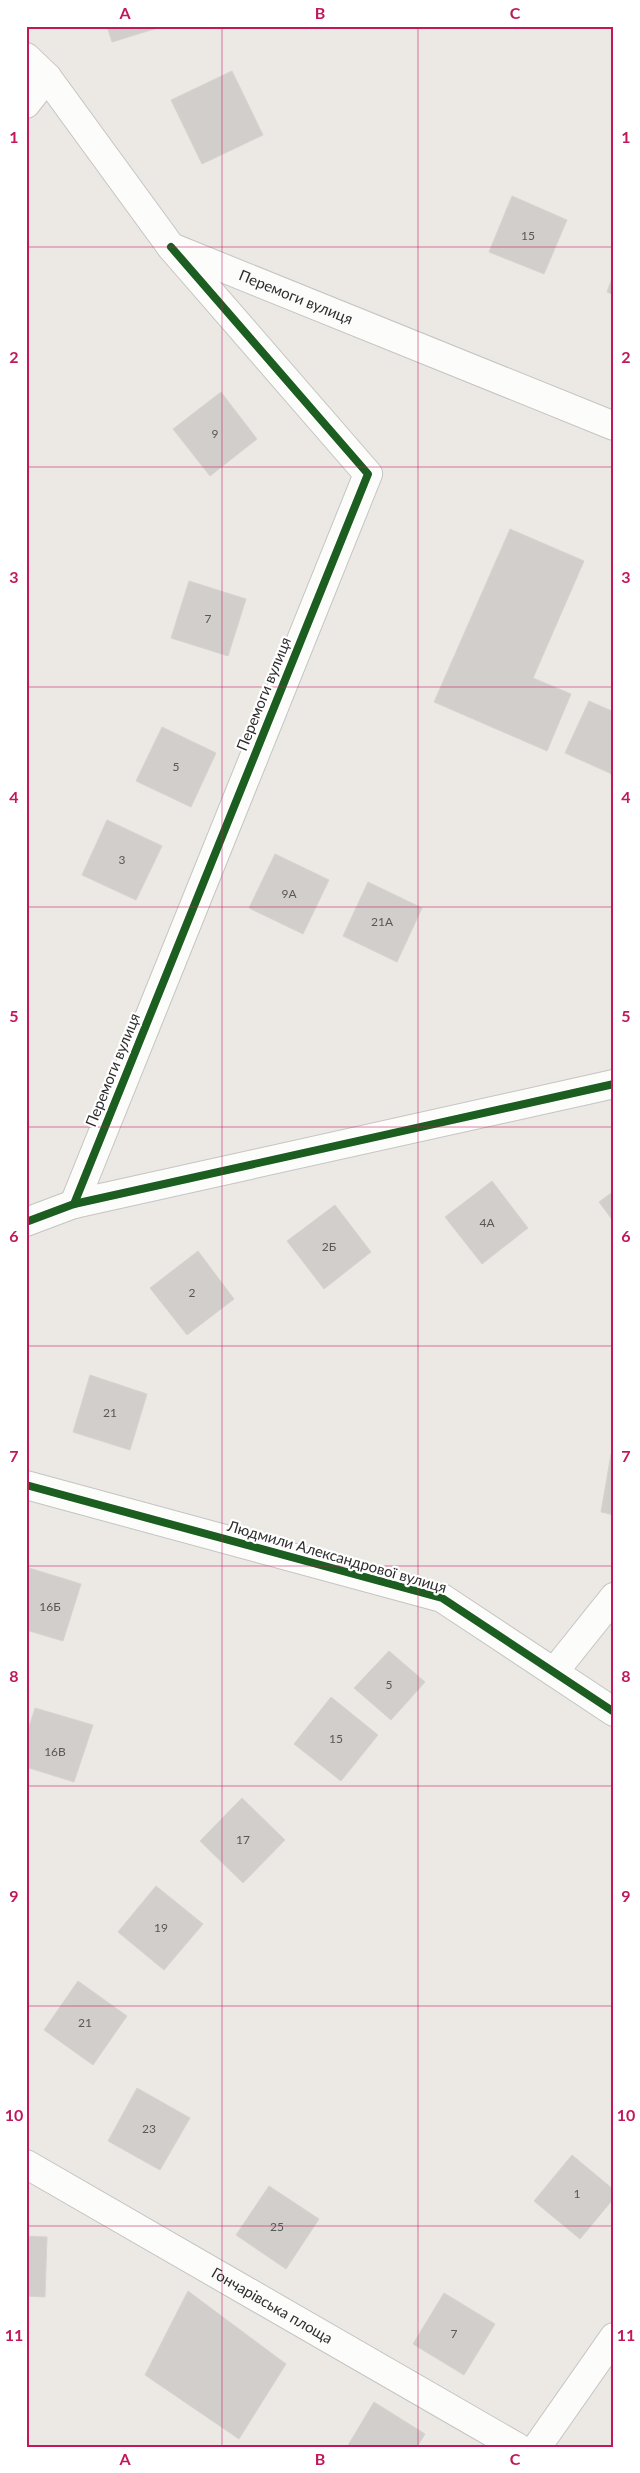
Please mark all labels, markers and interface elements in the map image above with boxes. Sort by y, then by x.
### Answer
text: A [118,3,131,22]
text: B [315,3,325,22]
text: C [510,3,521,22]
text: 1 [9,127,19,146]
text: 1 [621,127,631,146]
house number: 15 [521,228,535,243]
street label: Перемоги вулиця [237,265,356,328]
text: 2 [9,347,19,366]
text: 2 [621,347,631,366]
house number: 9 [212,426,219,441]
text: 3 [9,567,19,586]
text: 3 [621,567,631,586]
house number: 7 [205,611,212,626]
street label: Перемоги вулиця [232,634,294,753]
house number: 5 [173,759,180,774]
text: 4 [9,787,19,806]
text: 4 [621,787,631,806]
house number: 3 [119,852,126,867]
house number: 9А [281,886,297,901]
house number: 21А [371,914,394,929]
text: 5 [9,1006,19,1025]
text: 5 [621,1006,631,1025]
street label: Перемоги вулиця [81,1010,143,1129]
house number: 4А [479,1215,495,1230]
text: 6 [9,1226,19,1245]
text: 6 [621,1226,631,1245]
house number: 2Б [322,1239,336,1254]
house number: 2 [189,1285,196,1300]
house number: 21 [103,1405,117,1420]
text: 7 [9,1446,19,1465]
text: 7 [621,1446,631,1465]
street label: Людмили Александрової вулиця [225,1516,449,1596]
house number: 16Б [39,1599,61,1614]
text: 8 [9,1666,19,1685]
text: 8 [621,1666,631,1685]
house number: 5 [386,1677,393,1692]
house number: 15 [329,1731,343,1746]
house number: 16В [44,1744,66,1759]
house number: 17 [236,1832,250,1847]
text: 9 [9,1886,19,1905]
text: 9 [621,1886,631,1905]
house number: 19 [154,1920,168,1935]
house number: 21 [78,2015,92,2030]
text: 10 [5,2105,23,2124]
text: 10 [617,2105,635,2124]
house number: 23 [142,2121,156,2136]
house number: 1 [574,2186,581,2201]
house number: 25 [270,2219,284,2234]
street label: Гончарівська площа [209,2263,336,2347]
text: 11 [5,2325,23,2344]
text: 11 [617,2325,635,2344]
house number: 7 [451,2326,458,2341]
text: A [118,2449,131,2468]
text: B [315,2449,325,2468]
text: C [510,2449,521,2468]

